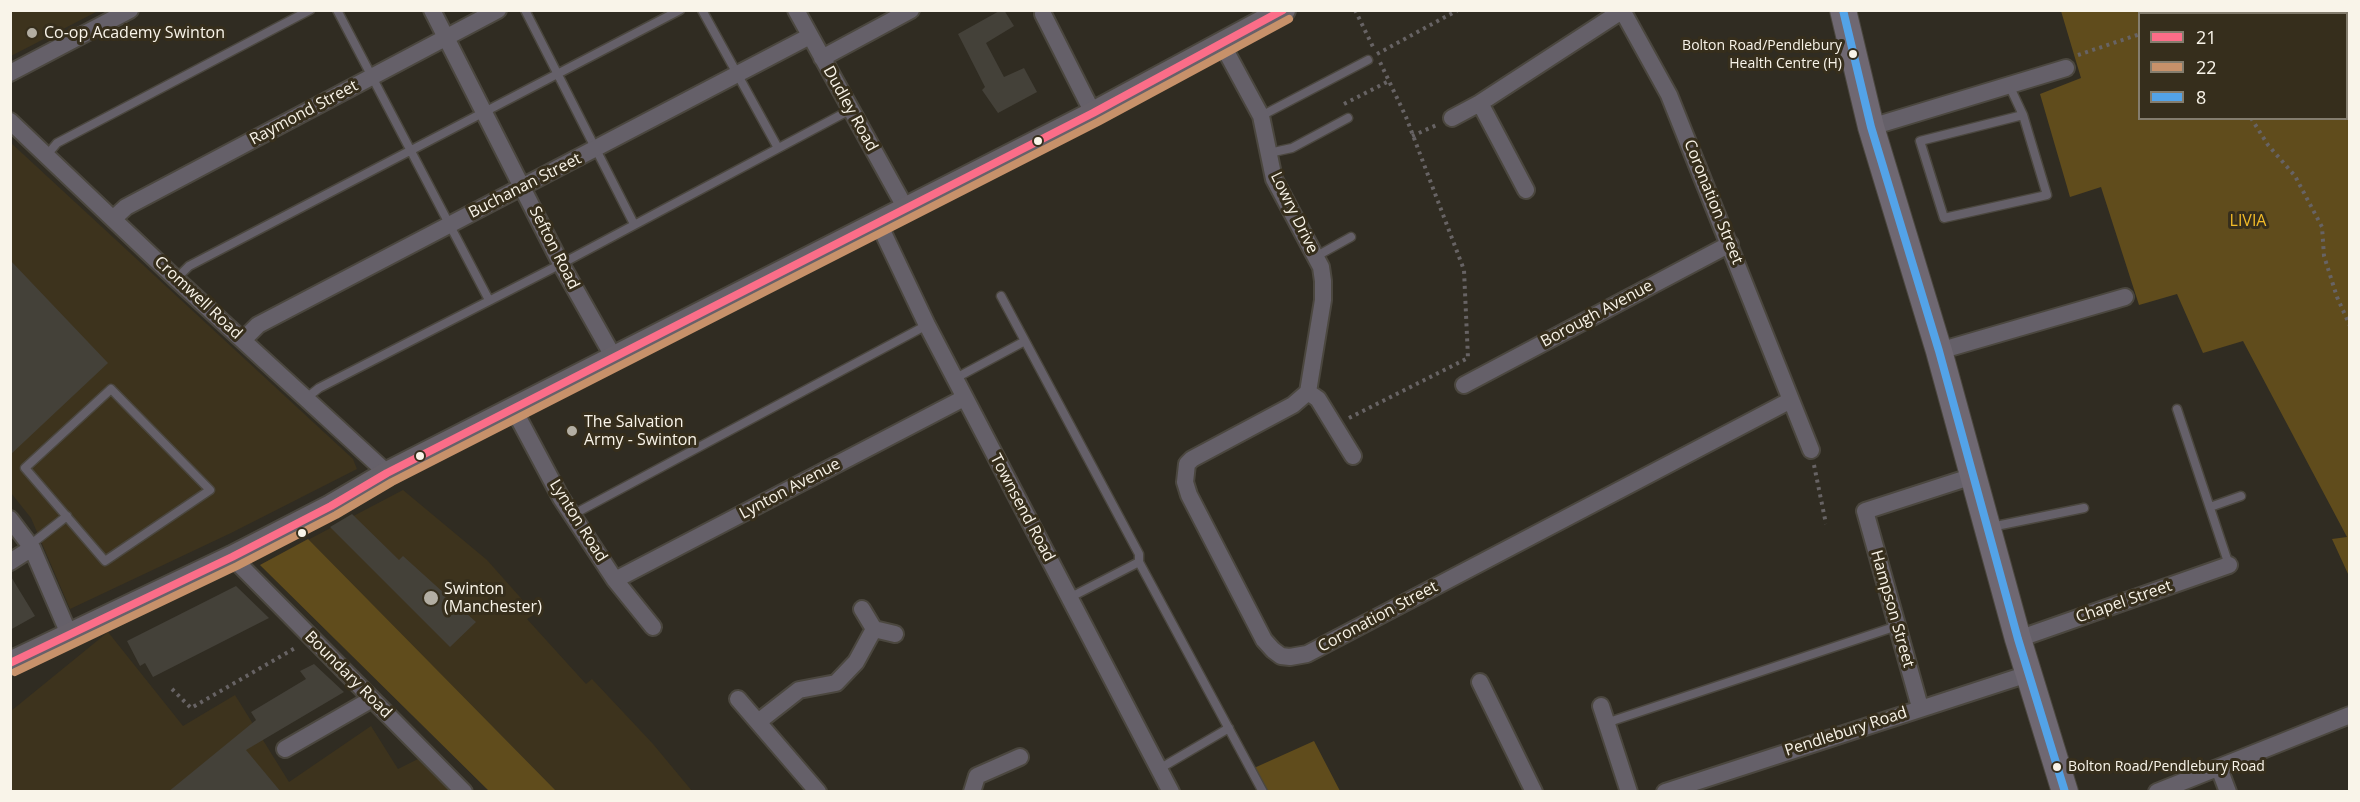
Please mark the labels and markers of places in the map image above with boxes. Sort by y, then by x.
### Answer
place label: Co-op Academy Swinton [44,23,225,43]
marker: Co-op Academy Swinton [25,26,39,40]
place label: Bolton Road/Pendlebury Health Centre (H) [1682,38,1842,70]
marker: Bolton Road/Pendlebury Health Centre (H) [1847,48,1859,60]
unlabelled marker [1032,135,1044,147]
place label: The Salvation Army - Swinton [584,412,697,450]
marker: The Salvation Army - Swinton [565,424,579,438]
unlabelled marker [414,450,426,462]
unlabelled marker [296,527,308,539]
place label: Swinton (Manchester) [444,579,542,617]
marker: Swinton (Manchester) [422,589,440,607]
place label: Bolton Road/Pendlebury Road [2068,759,2265,775]
marker: Bolton Road/Pendlebury Road [2051,761,2063,773]

